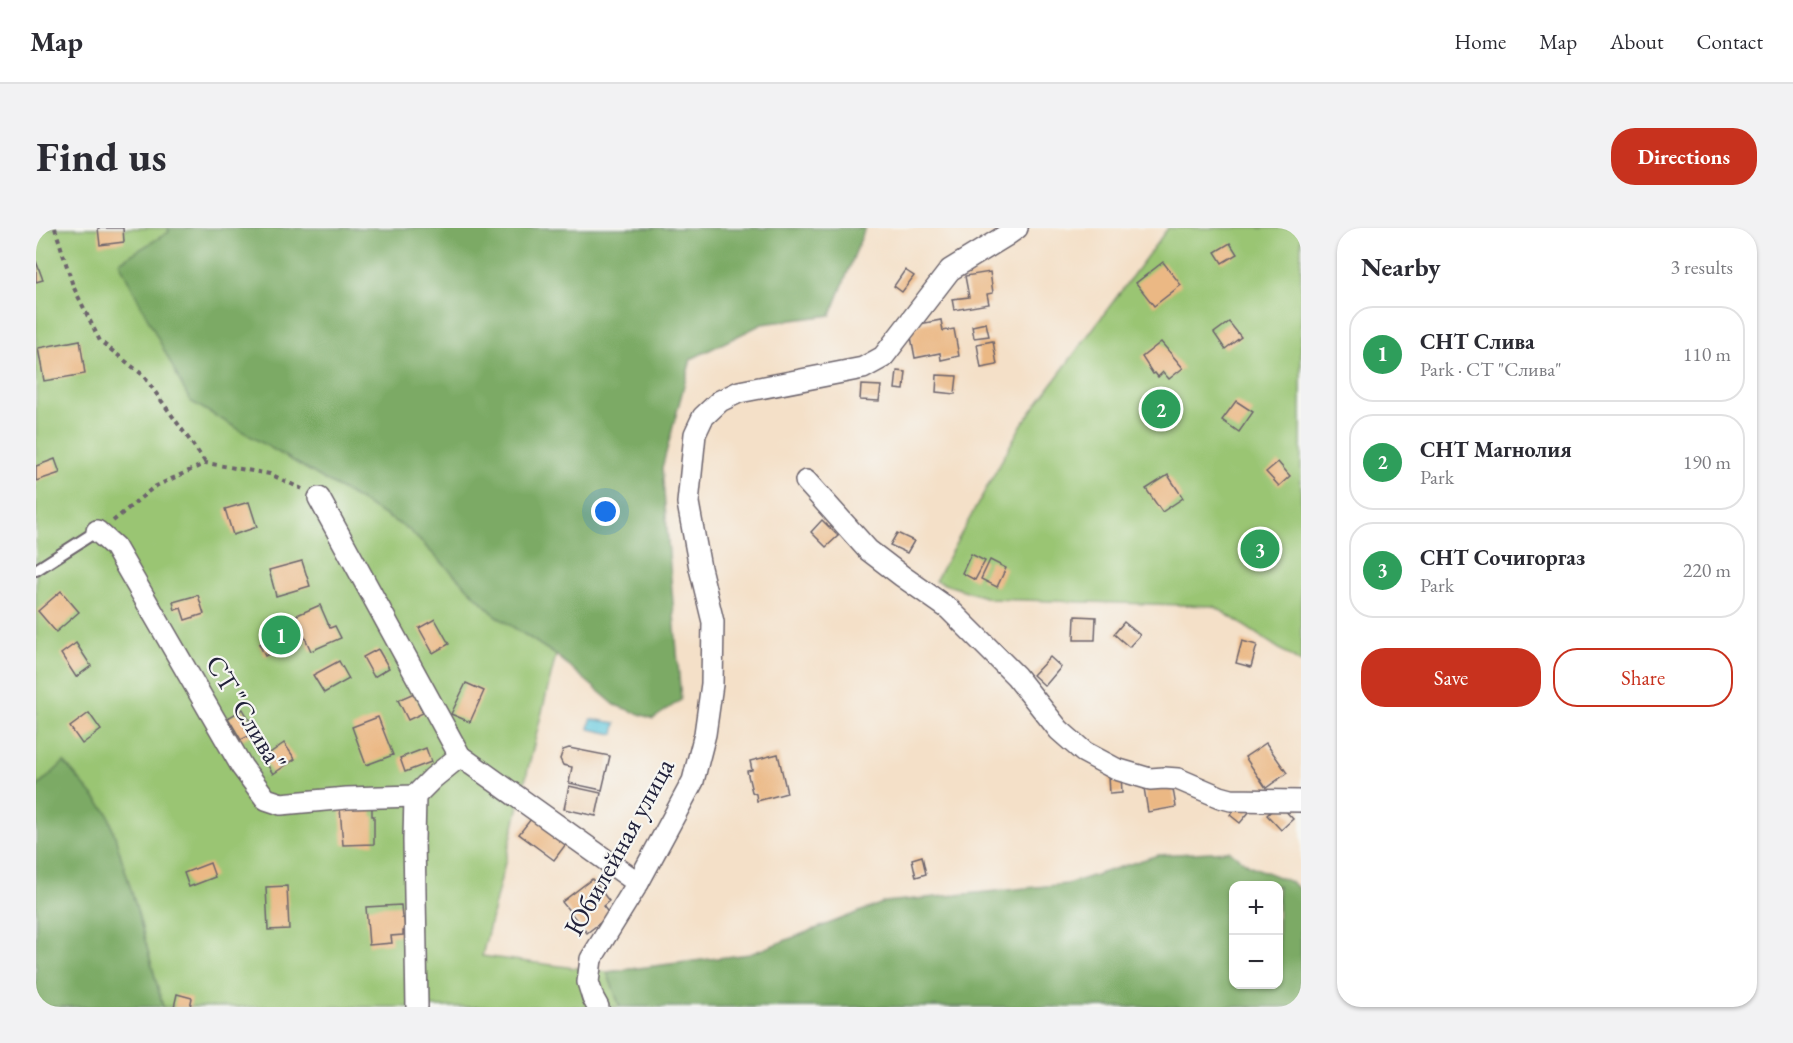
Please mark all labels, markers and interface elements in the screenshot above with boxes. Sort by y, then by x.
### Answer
text: Map [30,23,83,59]
text: Home [1454,28,1506,55]
text: Map [1539,28,1577,55]
text: About [1610,28,1663,55]
text: Contact [1696,28,1763,55]
button: Directions [1611,128,1757,185]
text: Find us [36,129,167,184]
text: Nearby [1361,250,1441,284]
text: 3 results [1670,254,1733,280]
text: СНТ Слива [1420,327,1535,356]
text: 1 [1377,341,1388,367]
text: 110 m [1683,341,1731,367]
text: Park · СТ "Слива" [1420,356,1562,382]
pin: 2 [1142,386,1180,432]
text: СНТ Магнолия [1420,435,1572,464]
text: 2 [1377,449,1388,475]
text: 190 m [1683,449,1731,475]
text: Park [1420,464,1454,490]
your location [591,497,620,526]
pin: 3 [1240,526,1280,572]
text: СНТ Сочигоргаз [1420,543,1585,572]
text: 3 [1377,557,1388,583]
text: 220 m [1683,557,1731,583]
text: Park [1420,572,1454,598]
pin: 1 [262,612,300,658]
street label: СТ "Слива" [198,648,295,777]
button: Save [1361,648,1541,707]
button: Share [1553,648,1733,707]
street label: Юбилейная улица [555,752,682,942]
map controls [1229,881,1283,989]
button: + [1229,881,1283,935]
button: − [1229,935,1283,989]

